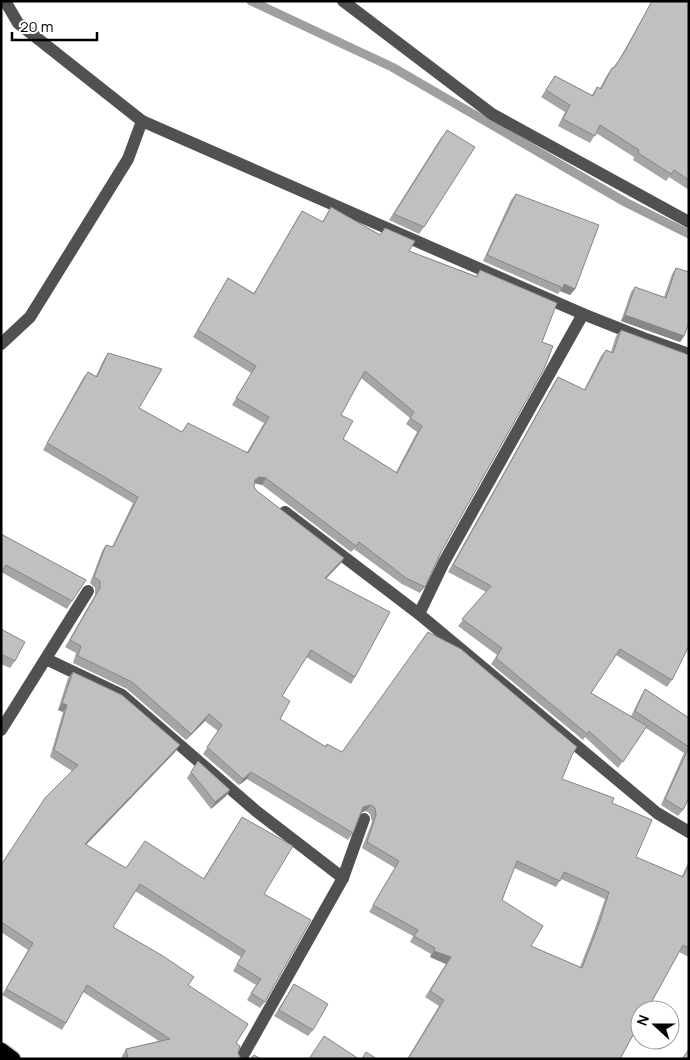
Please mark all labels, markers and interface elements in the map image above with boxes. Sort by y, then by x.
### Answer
scale bar [12,10,98,42]
text: 20 m [20,16,53,37]
north arrow [630,1000,680,1050]
text: N [632,1012,653,1028]

